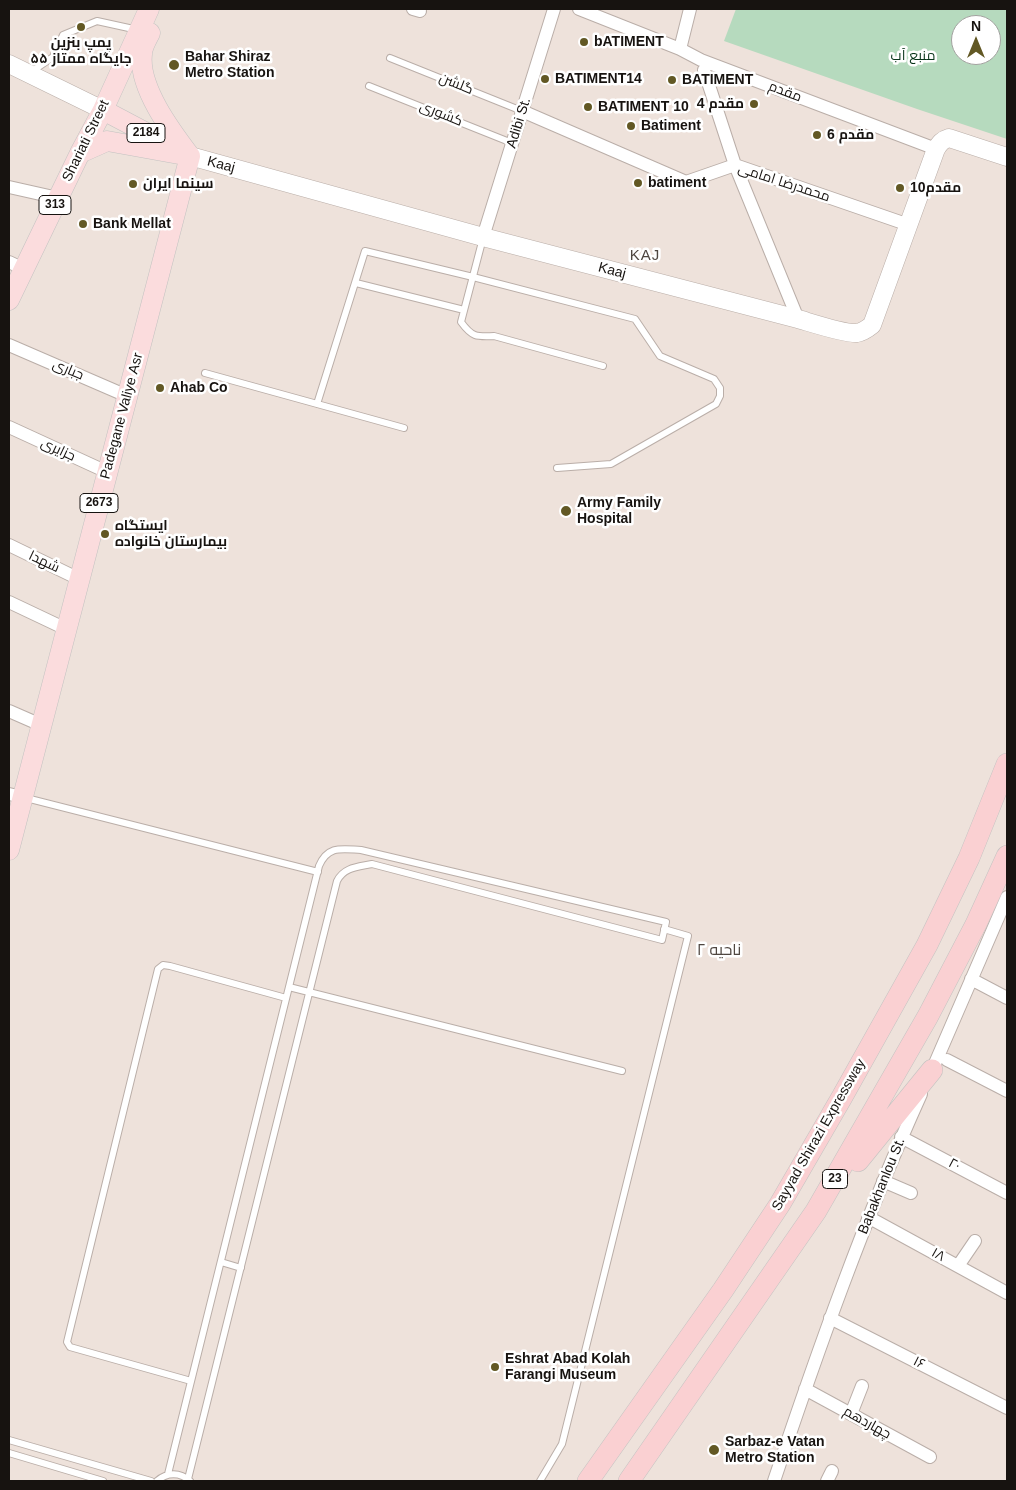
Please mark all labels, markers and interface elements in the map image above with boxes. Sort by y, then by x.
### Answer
north arrow [951,15,1001,65]
text: N [971,18,981,34]
marker: پمپ بنزین جایگاه ممتاز ۵۵ [75,21,87,33]
place label: bATIMENT [594,34,664,50]
place label: پمپ بنزین جایگاه ممتاز ۵۵ [30,35,132,68]
marker: bATIMENT [578,36,590,48]
park label: منبع آب [891,48,935,64]
place label: Bahar Shiraz Metro Station [185,49,274,82]
marker: Bahar Shiraz Metro Station [167,58,181,72]
street label: گلشن [436,70,476,98]
place label: BATIMENT14 [555,71,642,87]
place label: BATIMENT [682,72,753,88]
marker: BATIMENT14 [539,73,551,85]
marker: BATIMENT [666,74,678,86]
street label: مقدم [766,78,804,106]
street label: Adibi St. [503,96,535,150]
place label: 4 مقدم [697,96,744,112]
street label: Shariati Street [59,97,113,185]
street label: کشوری [417,98,465,130]
marker: 4 مقدم [748,98,760,110]
place label: BATIMENT 10 [598,99,689,115]
marker: BATIMENT 10 [582,101,594,113]
place label: Batiment [641,118,701,134]
marker: Batiment [625,120,637,132]
road number: 2184 [127,124,165,142]
place label: 6 مقدم [827,127,874,143]
marker: 6 مقدم [811,129,823,141]
street label: Kaaj [205,153,237,177]
street label: محمدرضا امامی [736,160,832,206]
place label: batiment [648,175,706,191]
place label: سینما ایران [143,176,213,192]
marker: batiment [632,177,644,189]
marker: سینما ایران [127,178,139,190]
place label: 10مقدم [910,180,961,196]
marker: 10مقدم [894,182,906,194]
road number: 313 [39,196,71,214]
place label: Bank Mellat [93,216,171,232]
marker: Bank Mellat [77,218,89,230]
district label: KAJ [629,247,661,265]
street label: Kaaj [596,259,628,283]
street label: Padegane Valiye Asr [97,351,147,481]
street label: جباری [50,356,86,384]
place label: Ahab Co [170,380,228,396]
marker: Ahab Co [154,382,166,394]
street label: جزایری [38,435,78,465]
road number: 2673 [80,493,118,512]
place label: Army Family Hospital [577,495,661,528]
marker: Army Family Hospital [559,504,573,518]
place label: ایستگاه بیمارستان خانواده [115,518,227,550]
marker: ایستگاه بیمارستان خانواده [99,528,111,540]
street label: شهدا [26,548,62,576]
district label: ناحیه ۲ [697,941,741,961]
street label: Sayyad Shirazi Expressway [769,1056,869,1214]
street label: Babakhanlou St. [855,1135,909,1237]
street label: ۲۰ [945,1155,963,1175]
road number: 23 [822,1170,848,1188]
street label: ۱۸ [928,1244,948,1266]
place label: Eshrat Abad Kolah Farangi Museum [505,1351,630,1384]
street label: ۱۶ [910,1353,928,1373]
marker: Eshrat Abad Kolah Farangi Museum [489,1361,501,1373]
street label: چهاردهم [840,1403,894,1443]
place label: Sarbaz-e Vatan Metro Station [725,1434,825,1466]
marker: Sarbaz-e Vatan Metro Station [707,1443,721,1457]

